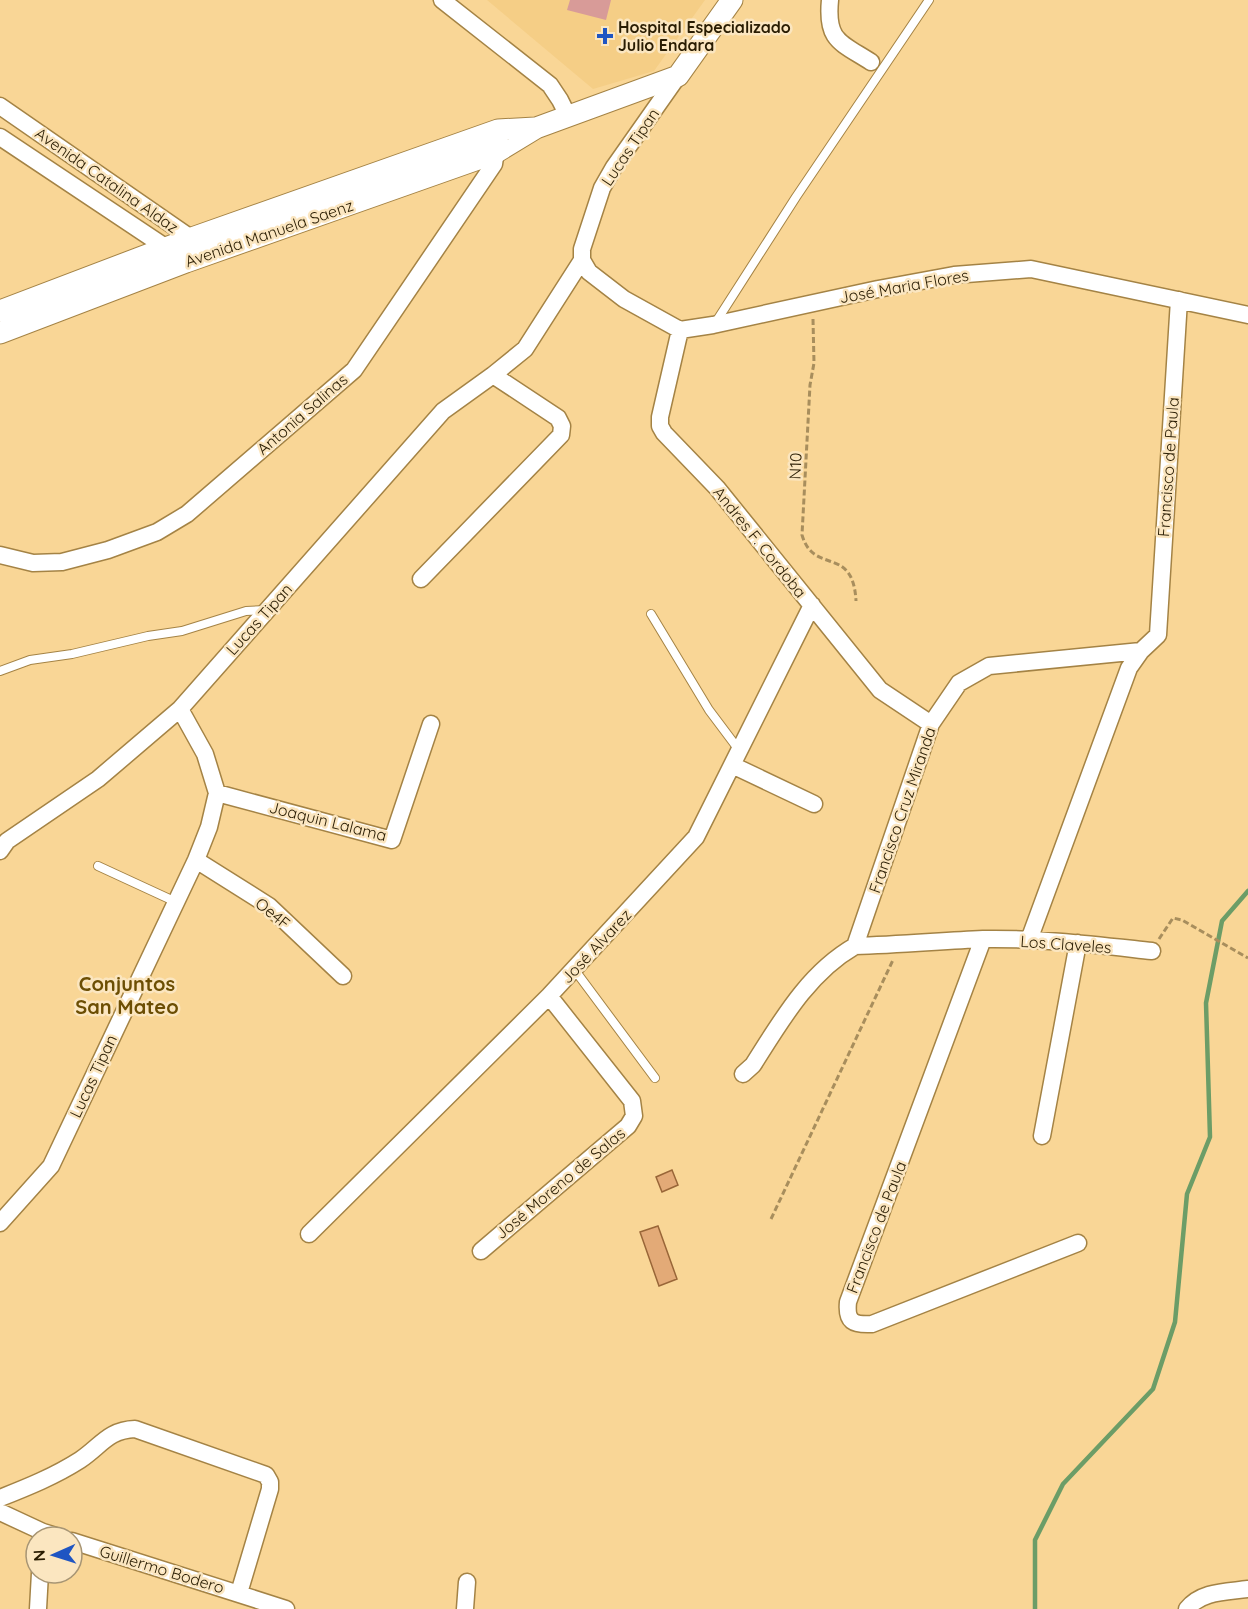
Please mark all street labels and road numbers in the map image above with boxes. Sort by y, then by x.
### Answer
street label: Lucas Tipan [597,104,663,190]
street label: Avenida Catalina Aldaz [31,123,183,237]
street label: Avenida Manuela Saenz [182,195,356,271]
street label: José Maria Flores [838,265,970,307]
street label: Antonia Salinas [253,369,351,459]
street label: Francisco de Paula [1153,397,1183,537]
street label: N10 [785,452,805,480]
street label: Andres F. Cordoba [709,482,811,602]
street label: Lucas Tipan [222,579,296,659]
street label: Francisco Cruz Miranda [864,724,940,896]
street label: Joaquin Lalama [267,797,389,845]
street label: Oe4F [252,893,294,933]
street label: José Alvarez [557,905,635,987]
street label: Los Claveles [1020,931,1112,957]
street label: Lucas Tipan [65,1031,121,1121]
street label: José Moreno de Salas [491,1123,629,1243]
street label: Francisco de Paula [842,1158,910,1296]
street label: Guillermo Bodero [97,1541,227,1597]

